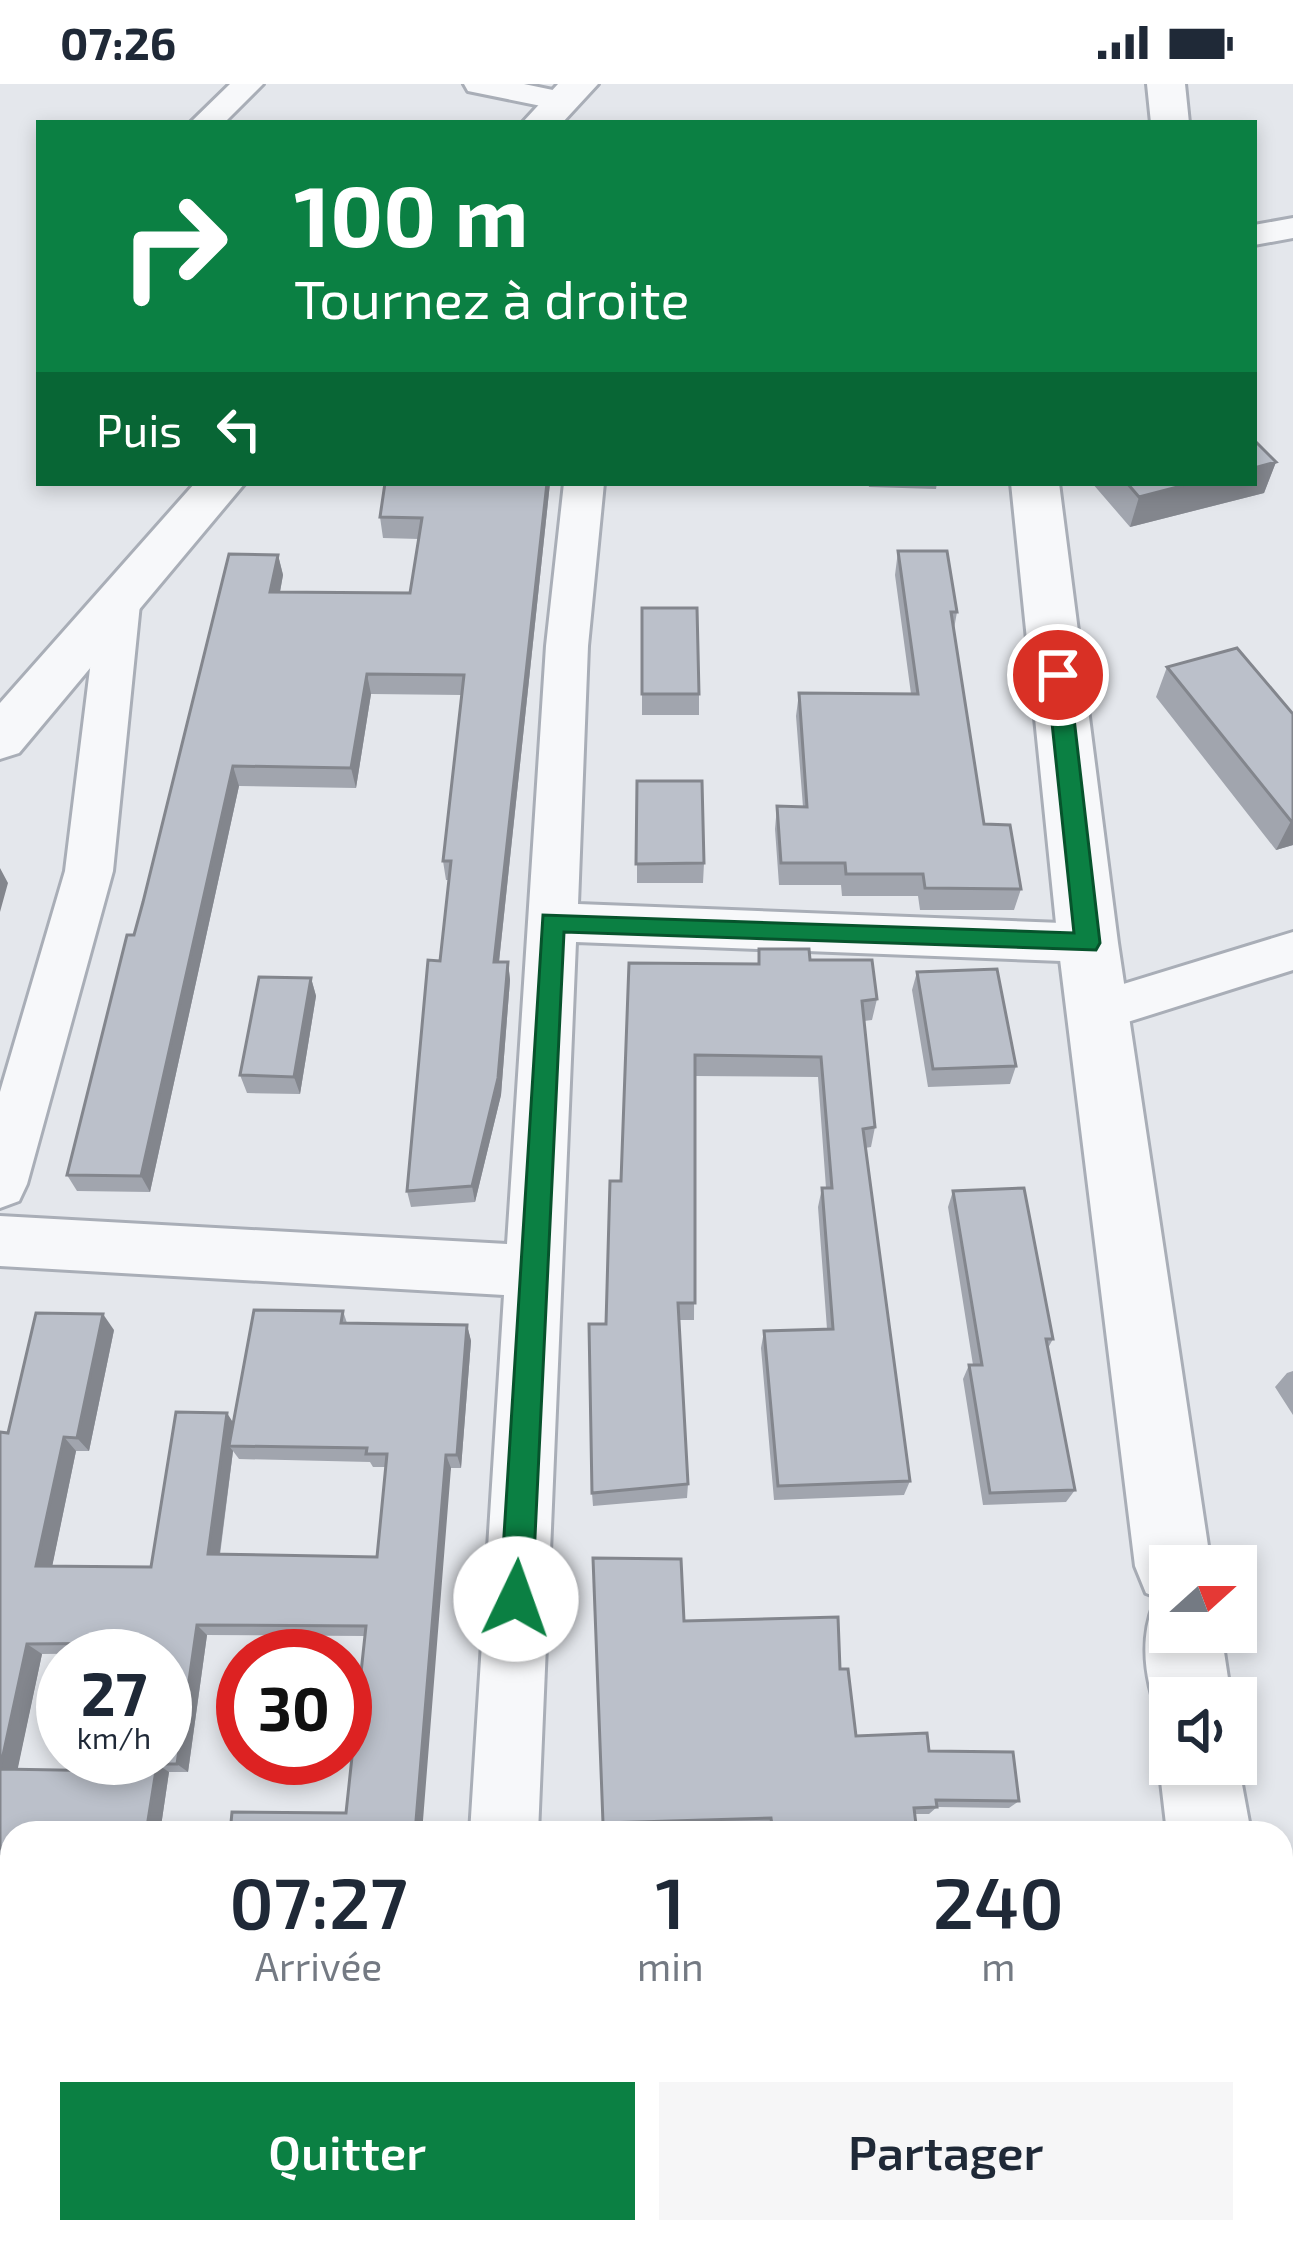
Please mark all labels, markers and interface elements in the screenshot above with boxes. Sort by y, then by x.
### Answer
text: 07:26 [60,15,176,69]
text: 100 m [294,163,528,264]
icon: right [96,168,252,324]
text: Tournez à droite [294,265,690,330]
icon: left [206,396,272,462]
text: Puis [96,402,182,456]
pin [1007,624,1109,726]
icon: arrive [1025,642,1091,708]
position arrow [453,1536,579,1662]
north arrow [1149,1545,1257,1653]
map controls [1149,1545,1257,1785]
speed limit sign: 30 [216,1629,372,1785]
text: 27 [81,1656,147,1728]
button: sound [1149,1677,1257,1785]
text: km/h [77,1719,151,1755]
text: 07:27 [229,1857,408,1943]
text: 1 [655,1857,685,1943]
text: 240 [933,1857,1064,1943]
text: Arrivée [255,1942,382,1989]
text: min [637,1942,704,1989]
text: m [981,1942,1015,1989]
button: Quitter [60,2082,635,2220]
button: Partager [659,2082,1233,2220]

